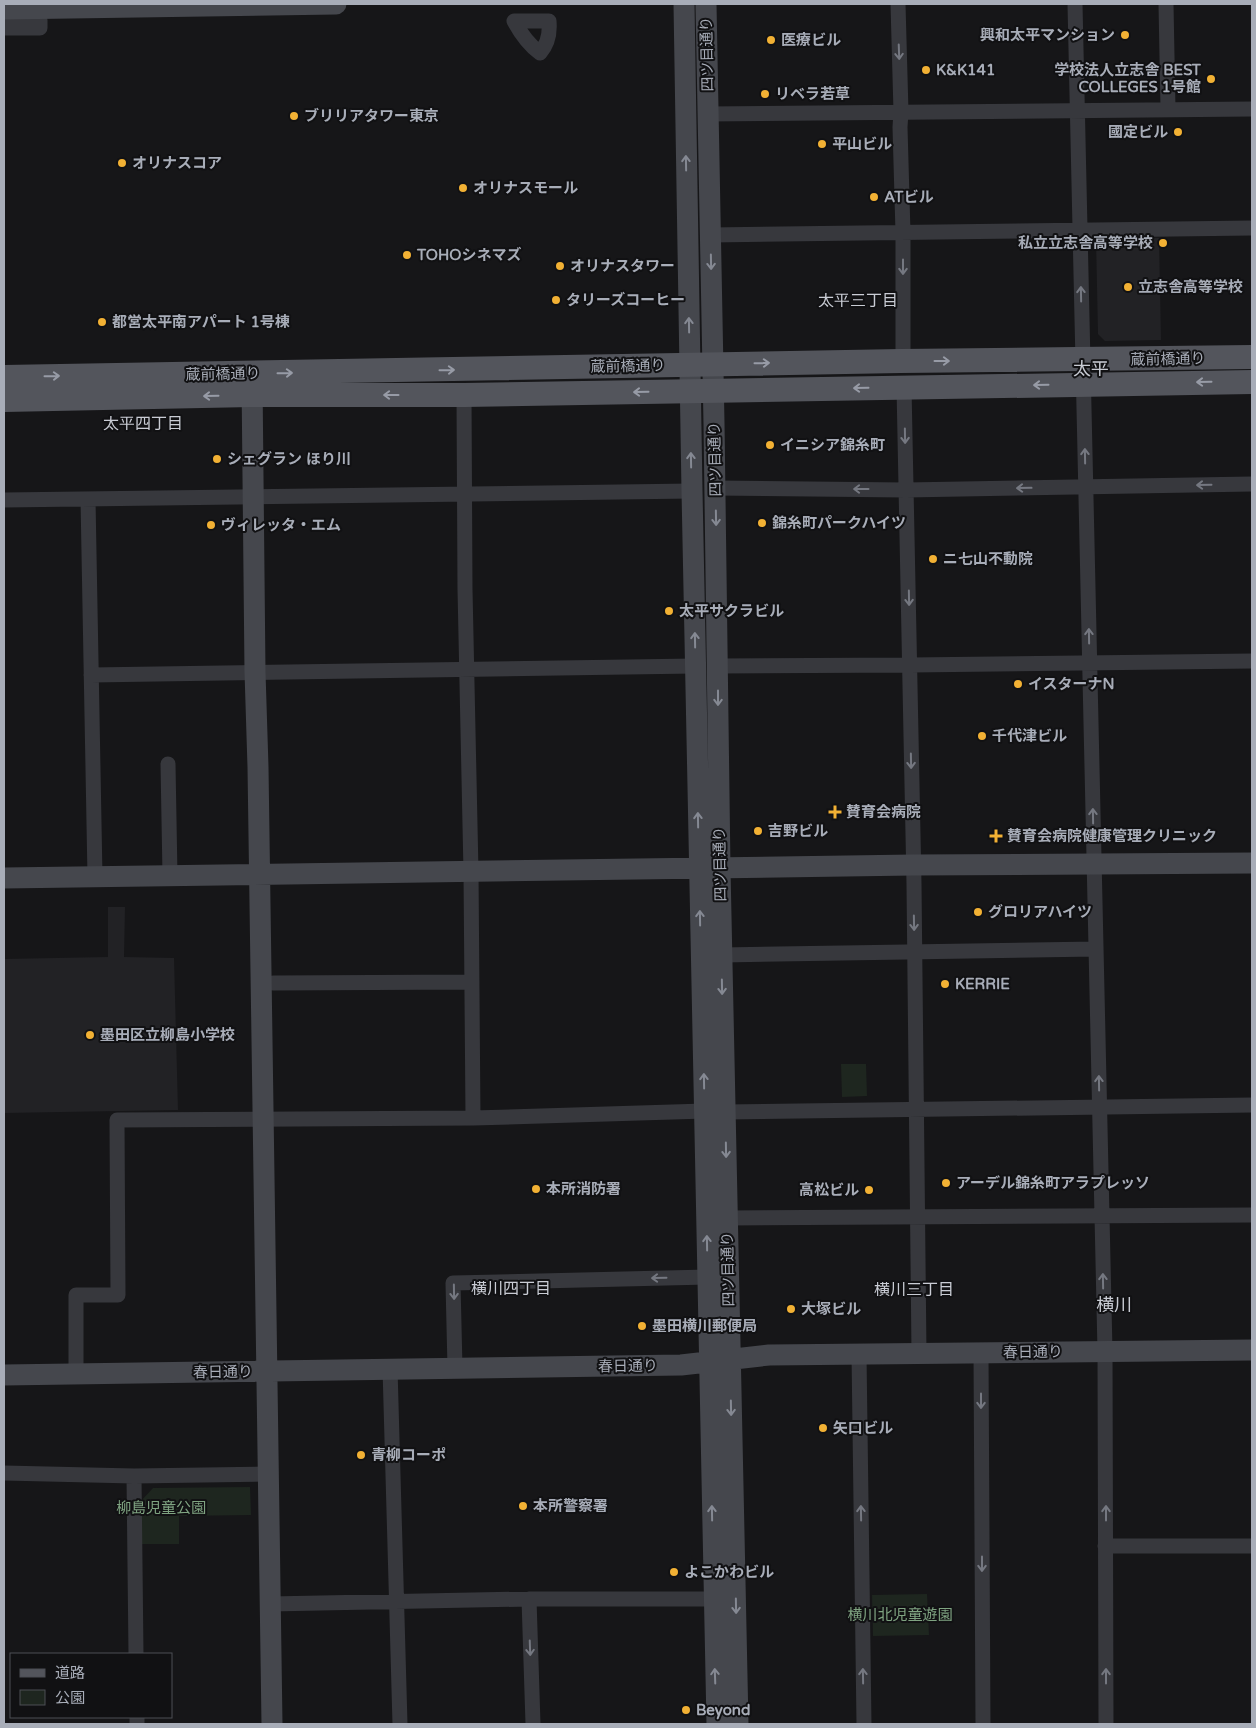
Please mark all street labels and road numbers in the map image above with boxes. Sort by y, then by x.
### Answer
street label: 四ツ目通り [697,16,717,92]
street label: 蔵前橋通り [1130,349,1206,369]
street label: 蔵前橋通り [590,356,666,376]
street label: 蔵前橋通り [185,364,261,384]
street label: 四ツ目通り [705,421,725,497]
street label: 四ツ目通り [710,826,730,902]
street label: 四ツ目通り [718,1231,738,1307]
street label: 春日通り [1003,1342,1063,1362]
street label: 春日通り [598,1356,658,1376]
street label: 春日通り [193,1362,253,1382]

